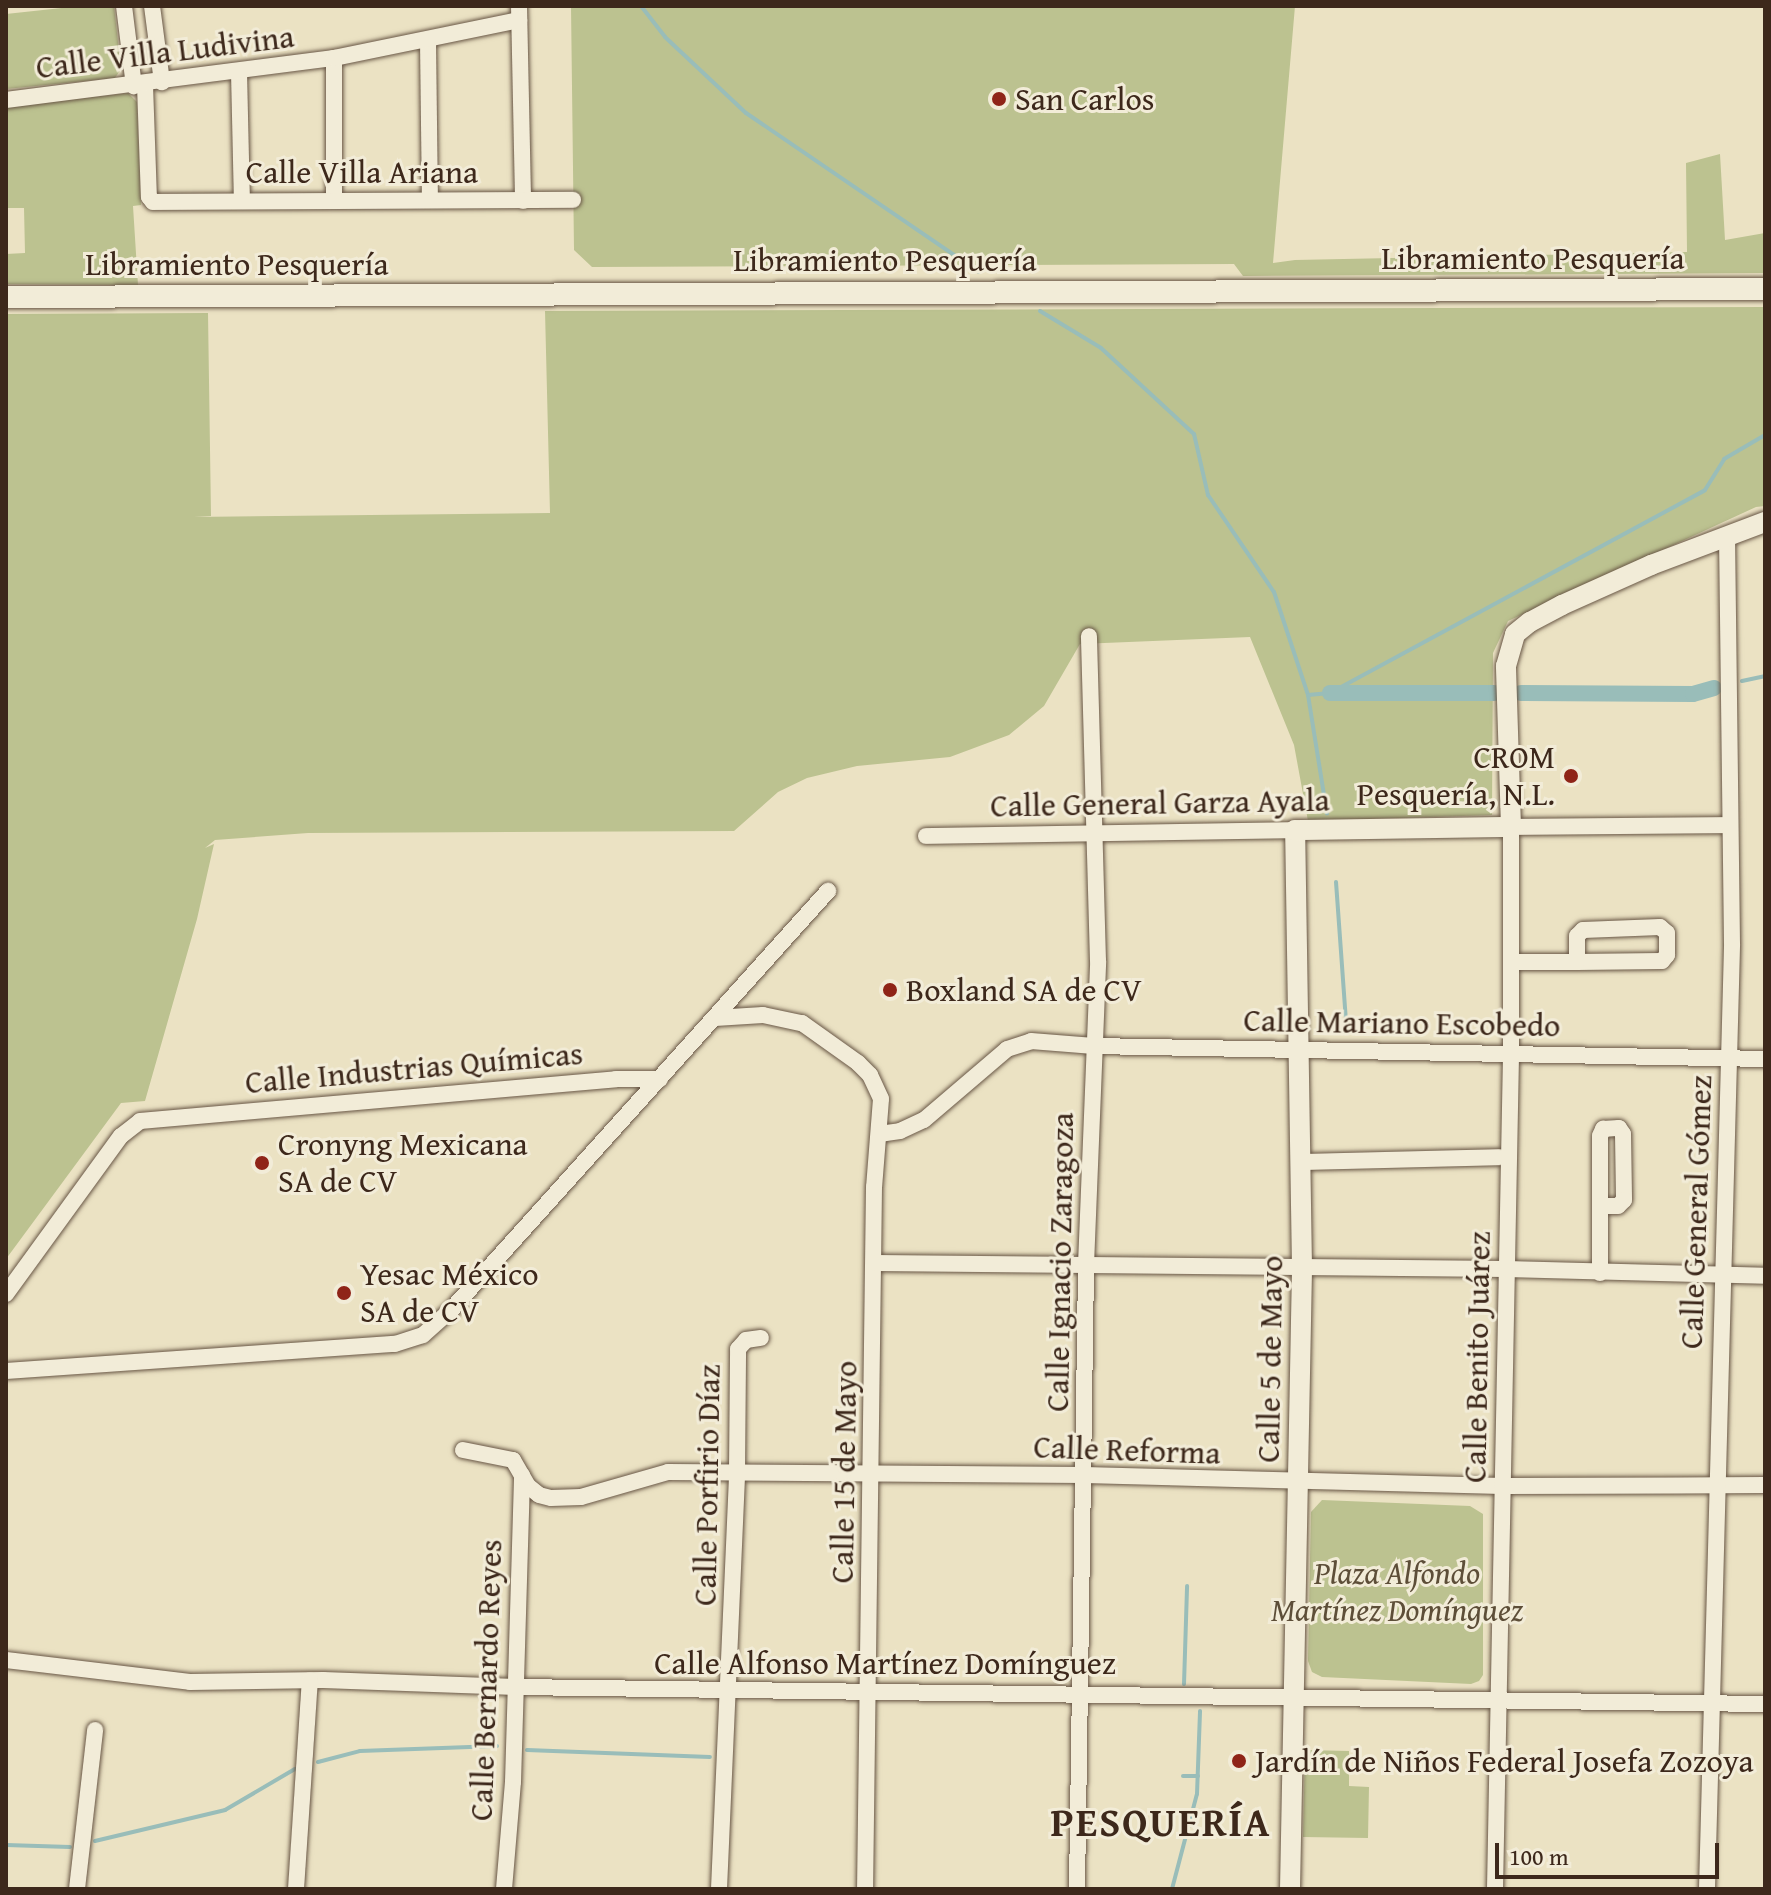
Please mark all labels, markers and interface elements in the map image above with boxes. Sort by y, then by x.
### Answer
street label: Calle Villa Ludivina [34,17,296,87]
place label: San Carlos [1015,80,1154,118]
marker: San Carlos [990,90,1008,108]
street label: Calle Villa Ariana [246,153,478,191]
street label: Libramiento Pesquería [1381,239,1685,277]
street label: Libramiento Pesquería [733,241,1037,279]
street label: Libramiento Pesquería [85,245,389,283]
place label: CROM Pesquería, N.L. [1357,739,1555,814]
marker: CROM Pesquería, N.L. [1562,767,1580,785]
street label: Calle General Garza Ayala [990,781,1330,825]
place label: Boxland SA de CV [906,971,1142,1009]
marker: Boxland SA de CV [881,981,899,999]
street label: Calle Mariano Escobedo [1243,1001,1561,1045]
street label: Calle Industrias Químicas [244,1034,584,1102]
street label: Calle General Gómez [1672,1075,1720,1349]
street label: Calle Ignacio Zaragoza [1038,1112,1082,1412]
place label: Cronyng Mexicana SA de CV [278,1126,528,1201]
marker: Cronyng Mexicana SA de CV [253,1154,271,1172]
street label: Calle Benito Juárez [1456,1231,1498,1483]
street label: Calle 5 de Mayo [1249,1255,1291,1463]
place label: Yesac México SA de CV [360,1256,538,1331]
marker: Yesac México SA de CV [335,1284,353,1302]
street label: Calle 15 de Mayo [823,1360,865,1584]
street label: Calle Porfirio Díaz [686,1364,728,1606]
street label: Calle Reforma [1033,1428,1221,1472]
street label: Calle Bernardo Reyes [462,1539,510,1821]
park label: Plaza Alfondo Martínez Domínguez [1271,1555,1523,1630]
street label: Calle Alfonso Martínez Domínguez [654,1644,1116,1682]
place label: Jardín de Niños Federal Josefa Zozoya [1255,1742,1754,1780]
marker: Jardín de Niños Federal Josefa Zozoya [1230,1752,1248,1770]
district label: PESQUERÍA [1050,1798,1272,1846]
scale bar [1499,1827,1723,1877]
text: 100 m [1509,1839,1569,1874]

